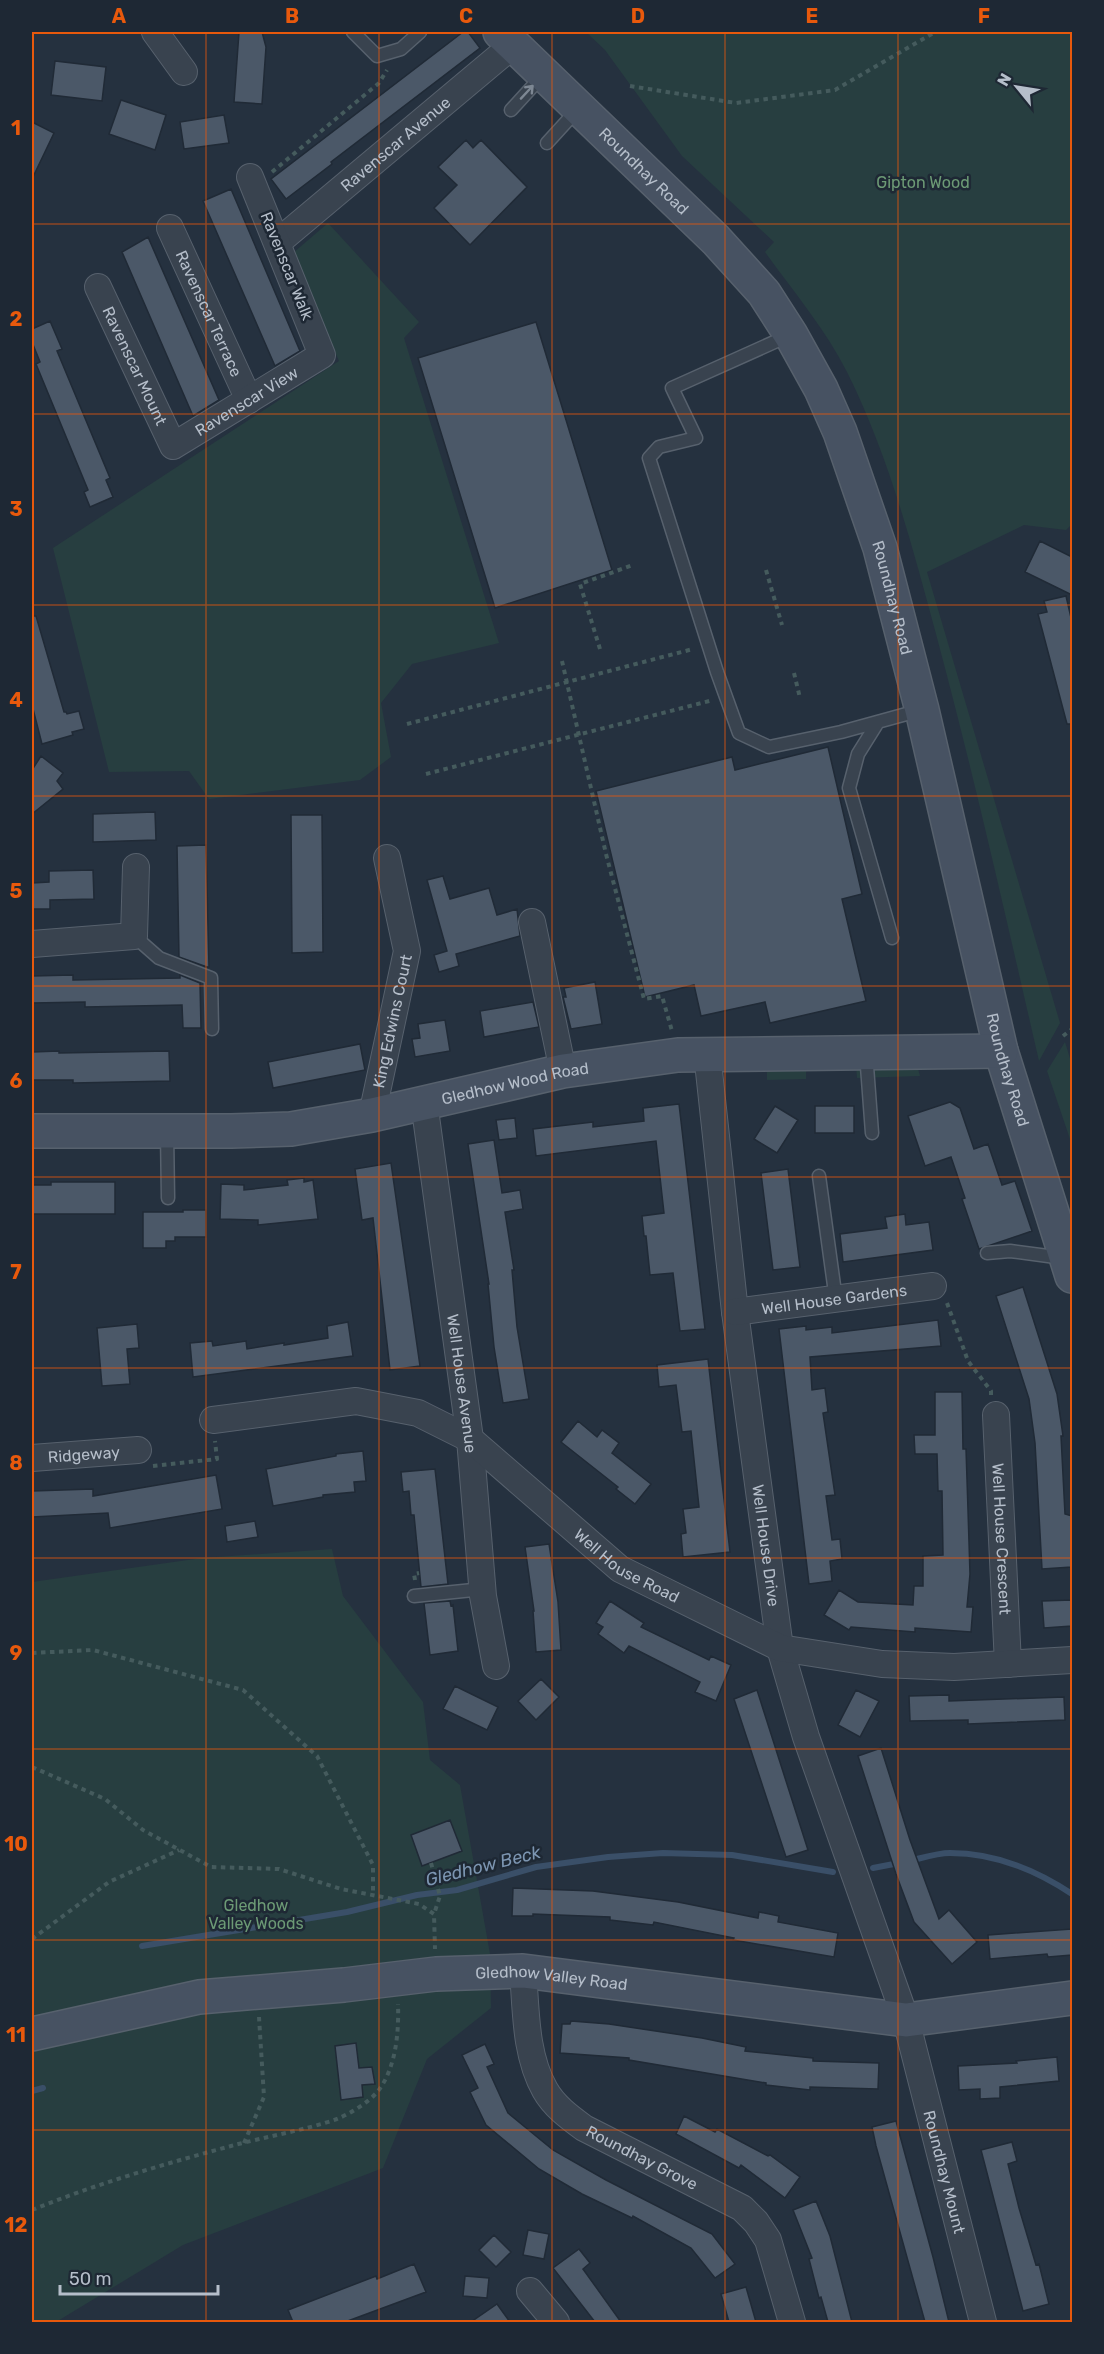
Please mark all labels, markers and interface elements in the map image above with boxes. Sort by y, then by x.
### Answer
text: A [112,4,127,28]
text: B [285,4,299,28]
text: C [459,4,473,28]
text: D [631,4,645,28]
text: E [806,4,818,28]
text: F [978,4,990,28]
north arrow [987,57,1047,117]
text: N [993,70,1016,89]
one-way arrow [520,85,534,100]
street label: Ravenscar Avenue [336,92,454,195]
text: 1 [11,116,21,140]
street label: Roundhay Road [595,123,693,218]
park label: Gipton Wood [876,173,970,192]
street label: Ravenscar Walk [257,209,318,324]
street label: Ravenscar Terrace [172,247,246,380]
street label: Ravenscar Mount [99,303,171,428]
text: 2 [10,307,23,331]
street label: Ravenscar View [192,362,302,440]
text: 3 [9,497,23,521]
street label: Roundhay Road [869,538,917,657]
text: 4 [9,688,23,712]
text: 5 [10,879,23,903]
street label: King Edwins Court [369,953,416,1090]
street label: Roundhay Road [983,1011,1034,1129]
street label: Gledhow Wood Road [440,1058,590,1108]
text: 6 [9,1069,23,1093]
text: 7 [10,1260,22,1284]
street label: Well House Gardens [760,1280,908,1318]
street label: Well House Avenue [444,1313,481,1454]
street label: Ridgeway [47,1442,121,1466]
text: 8 [9,1451,23,1475]
street label: Well House Crescent [989,1463,1015,1615]
street label: Well House Drive [749,1483,784,1608]
street label: Well House Road [571,1524,683,1606]
text: 9 [10,1641,23,1665]
text: 10 [4,1832,28,1856]
water label: Gledhow Beck [423,1841,544,1891]
park label: Gledhow Valley Woods [208,1896,304,1933]
street label: Gledhow Valley Road [475,1961,629,1994]
text: 11 [6,2023,26,2047]
street label: Roundhay Mount [920,2108,970,2235]
street label: Roundhay Grove [583,2121,701,2194]
text: 12 [5,2213,27,2237]
scale bar [60,2258,218,2296]
text: 50 m [69,2268,112,2290]

